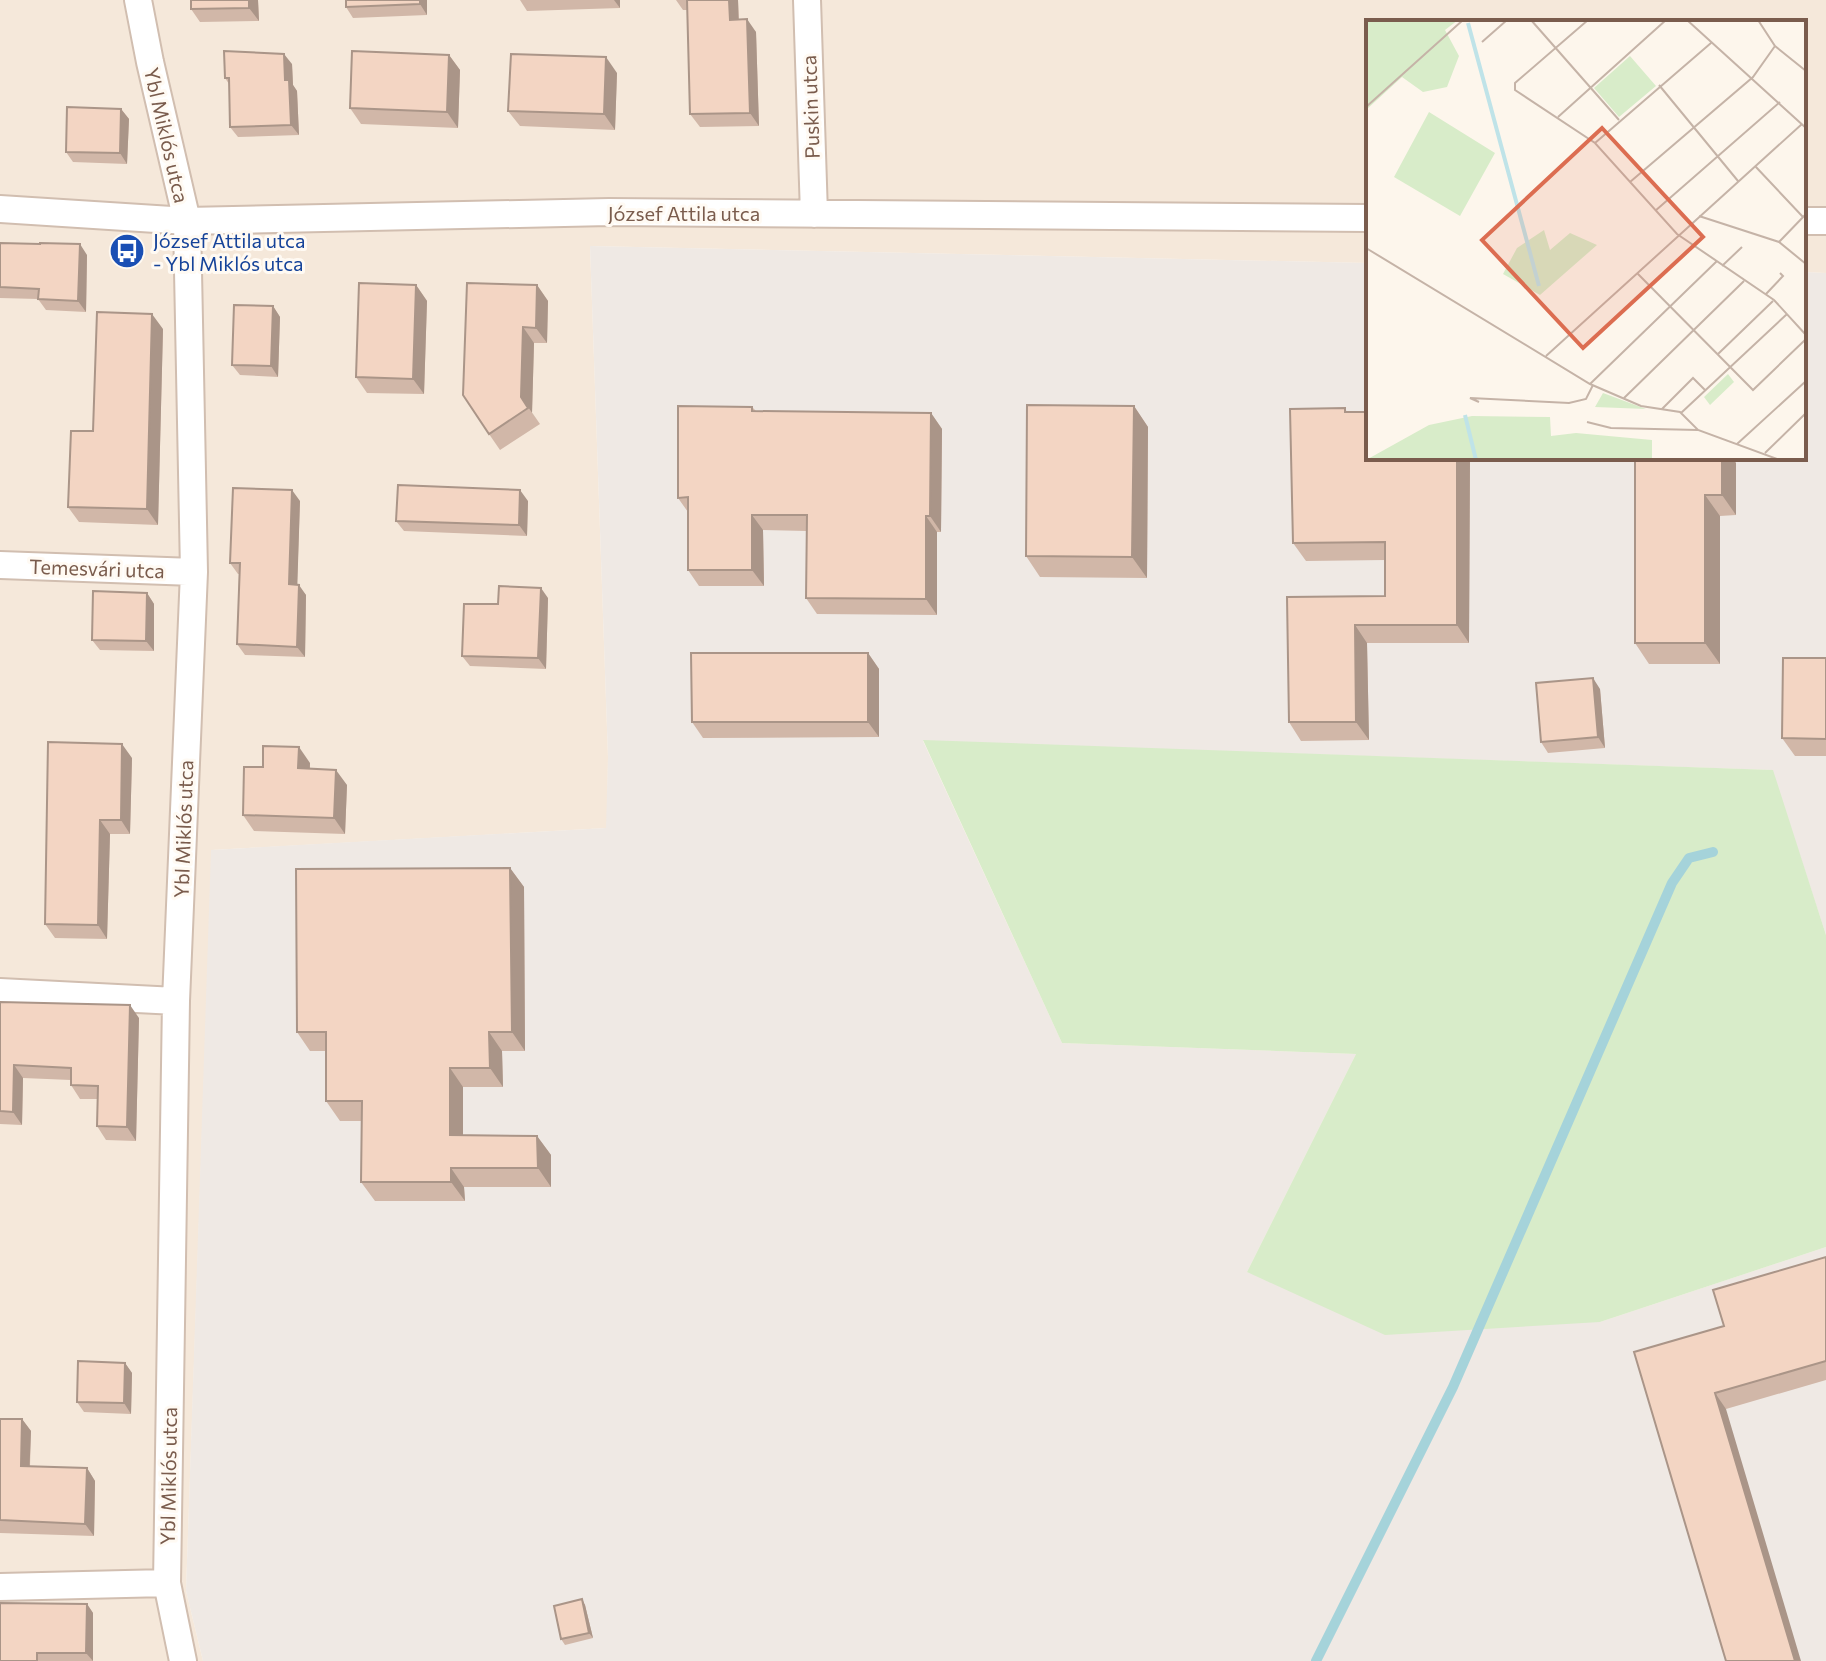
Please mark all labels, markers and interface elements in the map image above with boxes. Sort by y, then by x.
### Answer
inset map [1366,20,1806,460]
street label: Puskin utca [796,55,824,159]
street label: Ybl Miklós utca [140,65,194,205]
street label: József Attila utca [608,201,760,225]
place label: József Attila utca - Ybl Miklós utca [153,228,305,275]
bus stop icon: József Attila utca - Ybl Miklós utca [108,232,146,270]
street label: Temesvári utca [29,554,165,582]
street label: Ybl Miklós utca [169,759,197,899]
street label: Ybl Miklós utca [155,1407,181,1545]

